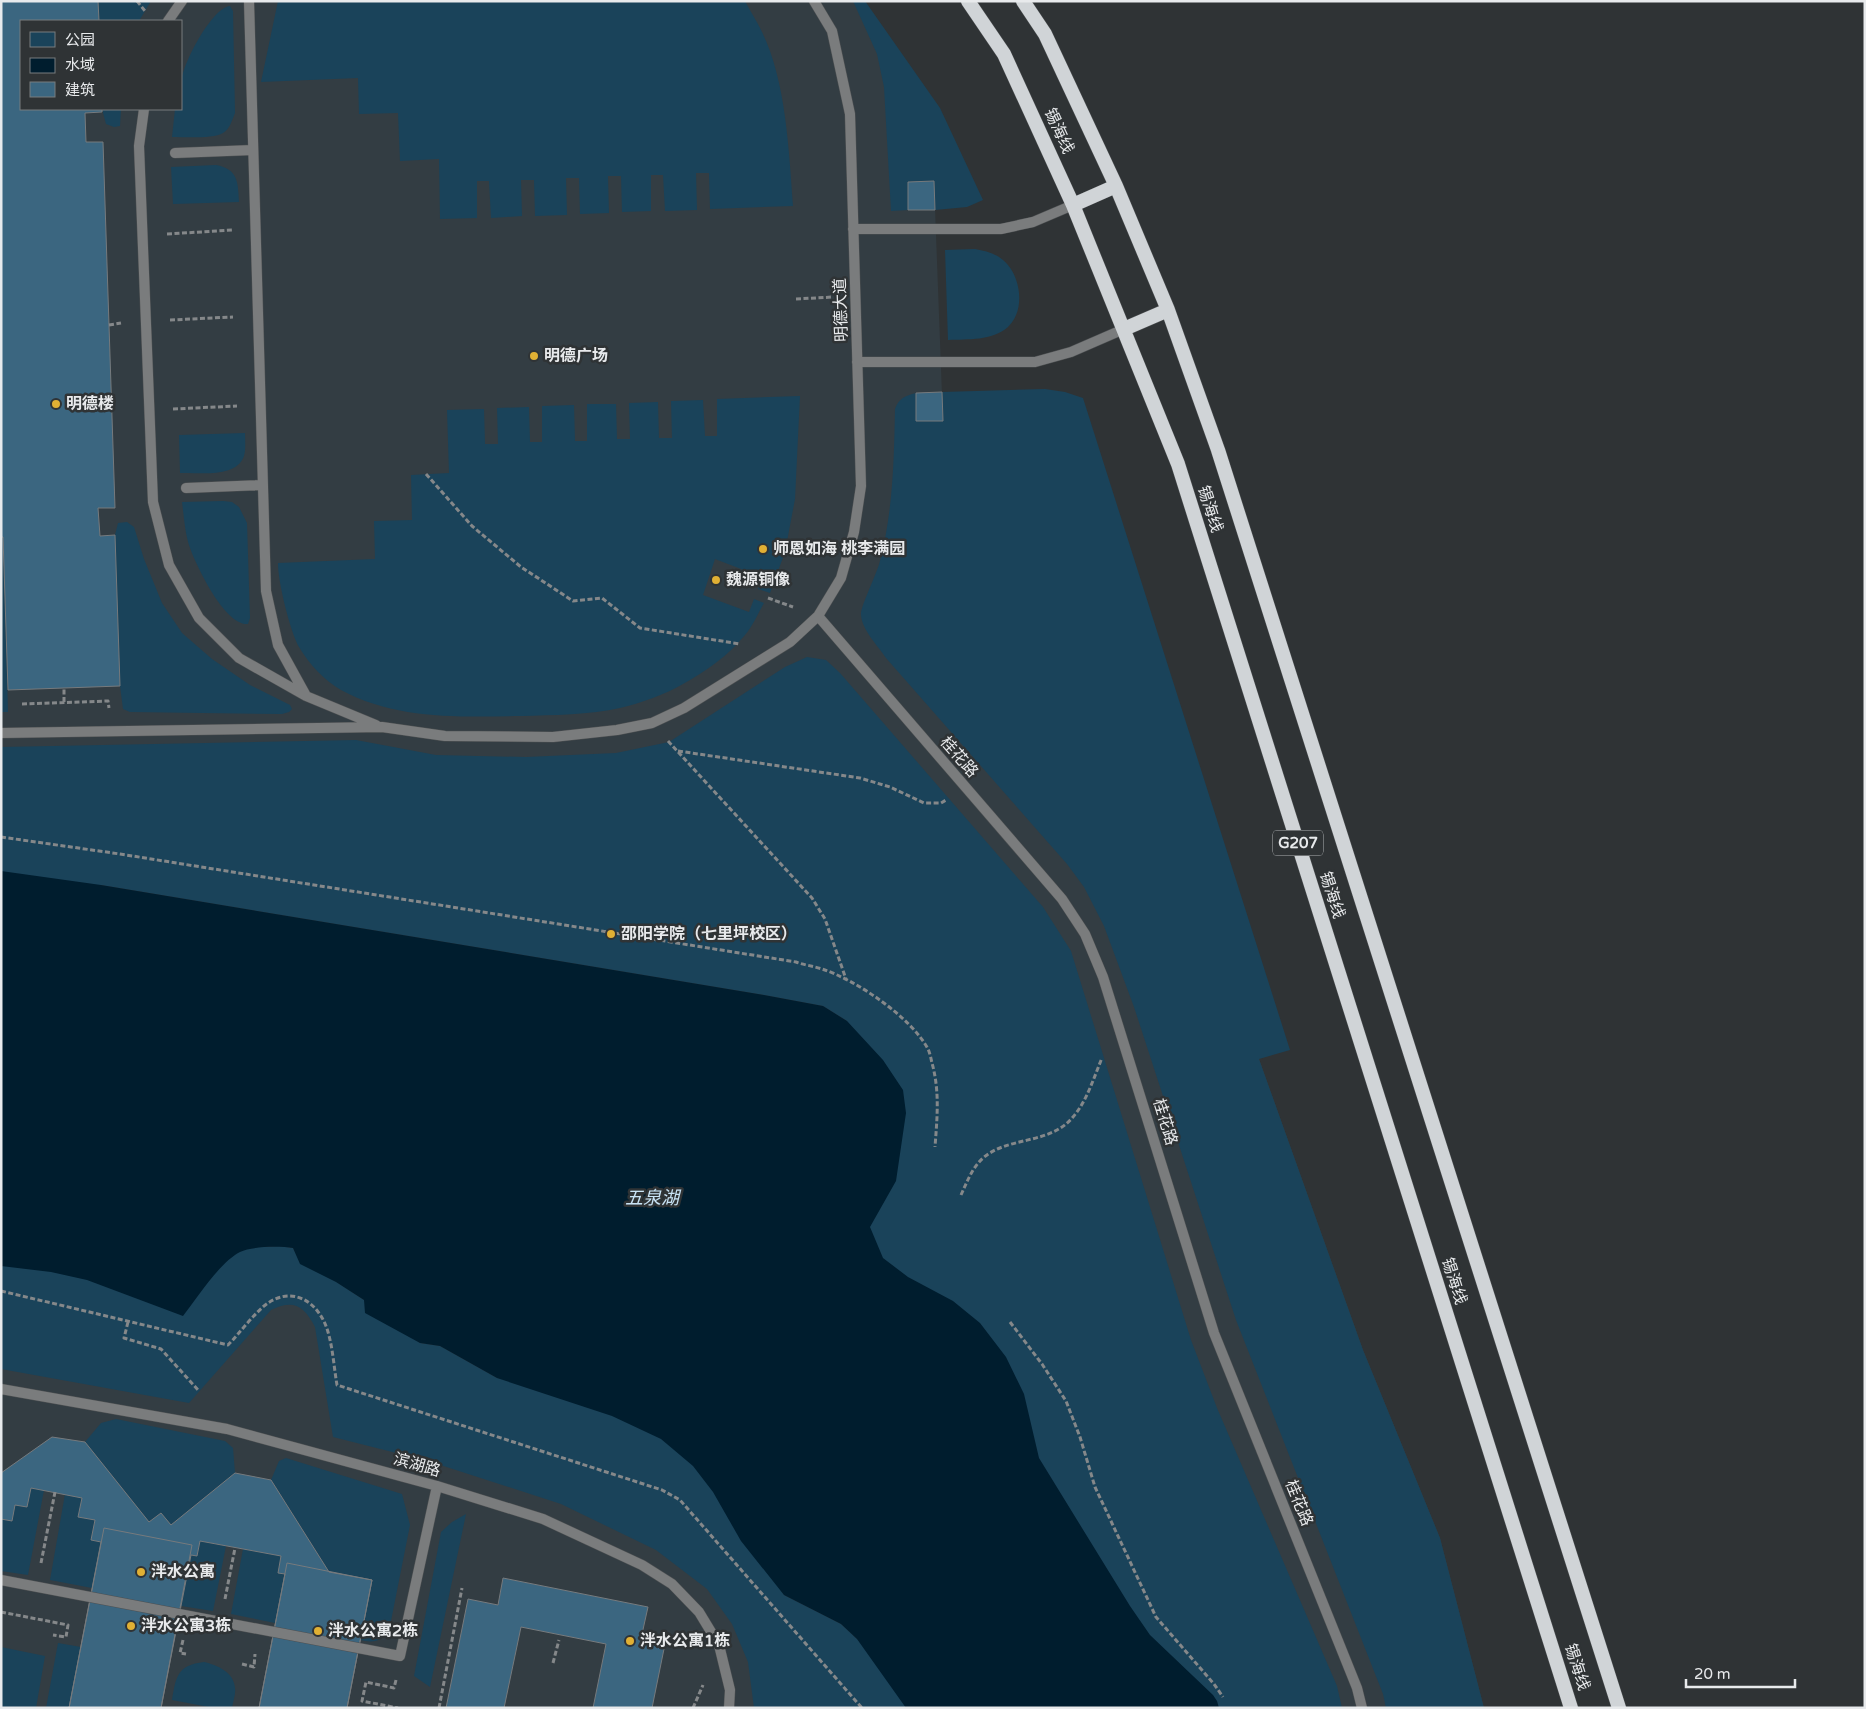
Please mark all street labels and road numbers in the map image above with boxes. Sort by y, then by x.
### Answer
street label: 锡海线 [1040,105,1078,157]
street label: 明德大道 [830,278,852,342]
street label: 锡海线 [1193,483,1227,535]
street label: 桂花路 [936,732,982,782]
road number: G207 [1273,830,1323,856]
street label: 锡海线 [1315,869,1349,921]
street label: 桂花路 [1148,1096,1182,1148]
street label: 锡海线 [1437,1255,1471,1307]
street label: 滨湖路 [391,1449,443,1481]
street label: 桂花路 [1281,1477,1317,1529]
street label: 锡海线 [1560,1641,1594,1693]

